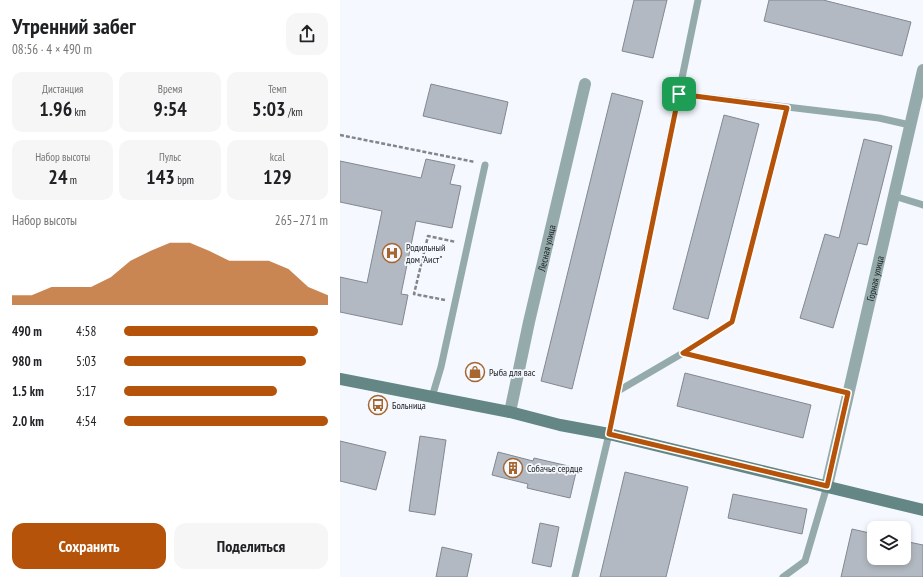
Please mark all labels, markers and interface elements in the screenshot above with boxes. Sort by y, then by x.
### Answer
text: Утренний забег [12,12,136,40]
button: share [286,13,328,55]
text: 08:56 · 4 × 490 m [12,41,92,58]
pin [662,77,696,111]
text: Дистанция [42,82,83,96]
text: Время [158,82,182,96]
text: Темп [268,82,287,96]
icon: arrive [668,83,690,105]
text: 1.96 [39,96,72,122]
text: 9:54 [153,96,187,122]
text: 5:03 [252,96,286,122]
text: km [72,105,86,119]
text: /km [286,105,303,119]
text: Набор высоты [35,150,90,164]
text: Пульс [159,150,181,164]
text: kcal [270,150,285,164]
text: 24 [48,164,67,190]
text: 143 [146,164,175,190]
text: 129 [263,164,292,190]
text: m [67,173,77,187]
text: bpm [175,173,194,187]
text: Набор высоты [12,212,77,229]
text: 265–271 m [275,212,328,229]
street label: Лесная улица [535,224,559,274]
place label: Родильный дом "Аист" [406,241,445,266]
hospital icon: Родильный дом "Аист" [381,242,403,264]
street label: Горная улица [864,255,887,303]
text: 490 m [12,323,42,340]
text: 4:58 [76,323,96,340]
text: 980 m [12,353,42,370]
text: 5:03 [76,353,96,370]
shop icon: Рыба для вас [464,361,486,383]
place label: Рыба для вас [489,366,536,379]
text: 1.5 km [12,383,44,400]
text: 5:17 [76,383,96,400]
bus stop icon: Больница [367,394,389,416]
place label: Больница [392,399,426,412]
text: 2.0 km [12,413,44,430]
text: 4:54 [76,413,96,430]
building icon: Собачье сердце [502,457,524,479]
place label: Собачье сердце [527,462,583,475]
map controls [867,521,911,565]
button: layers [867,521,911,565]
button: Сохранить [12,523,166,569]
button: Поделиться [174,523,328,569]

